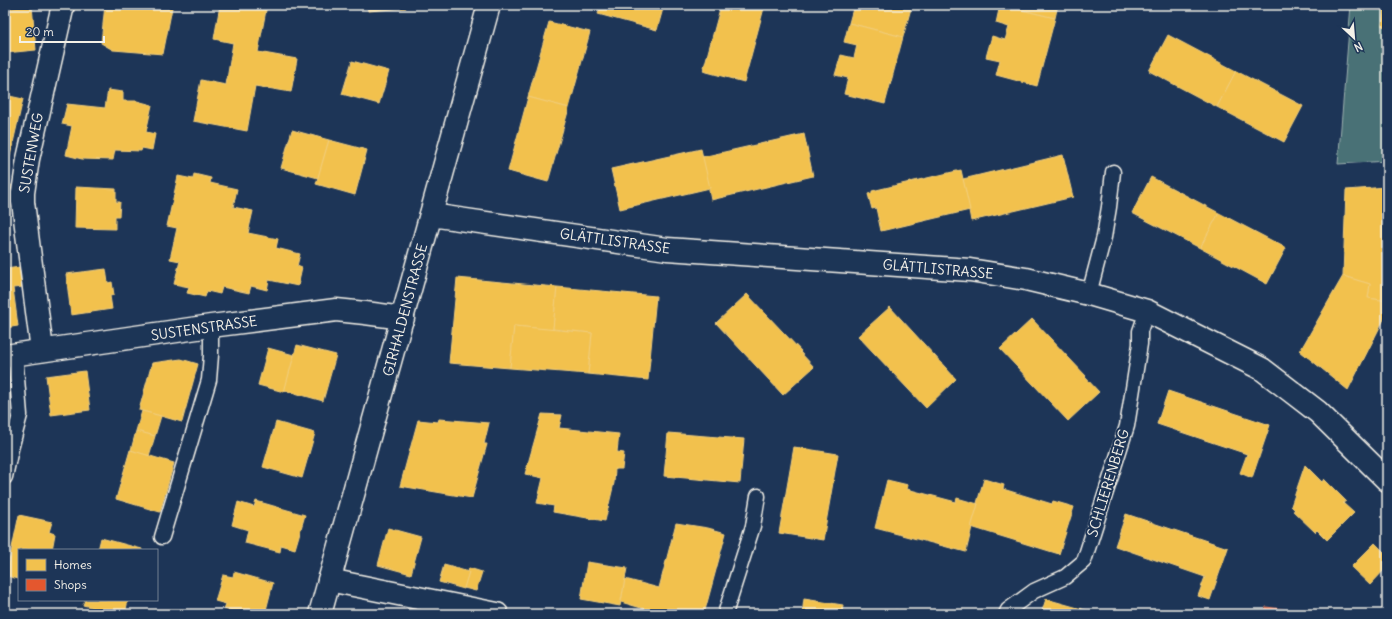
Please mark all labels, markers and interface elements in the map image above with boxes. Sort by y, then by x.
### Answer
scale bar [20,18,104,44]
north arrow [1334,18,1374,58]
text: 20 m [26,24,54,39]
text: N [1352,39,1365,55]
street label: SUSTENWEG [15,111,47,195]
street label: GLÄTTLISTRASSE [559,224,671,258]
street label: GIRHALDENSTRASSE [379,242,431,378]
street label: GLÄTTLISTRASSE [882,255,994,283]
street label: SUSTENSTRASSE [150,312,258,344]
street label: SCHLIERENBERG [1083,427,1133,539]
legend [18,549,158,601]
text: Homes [54,557,92,572]
text: Shops [54,577,87,592]

